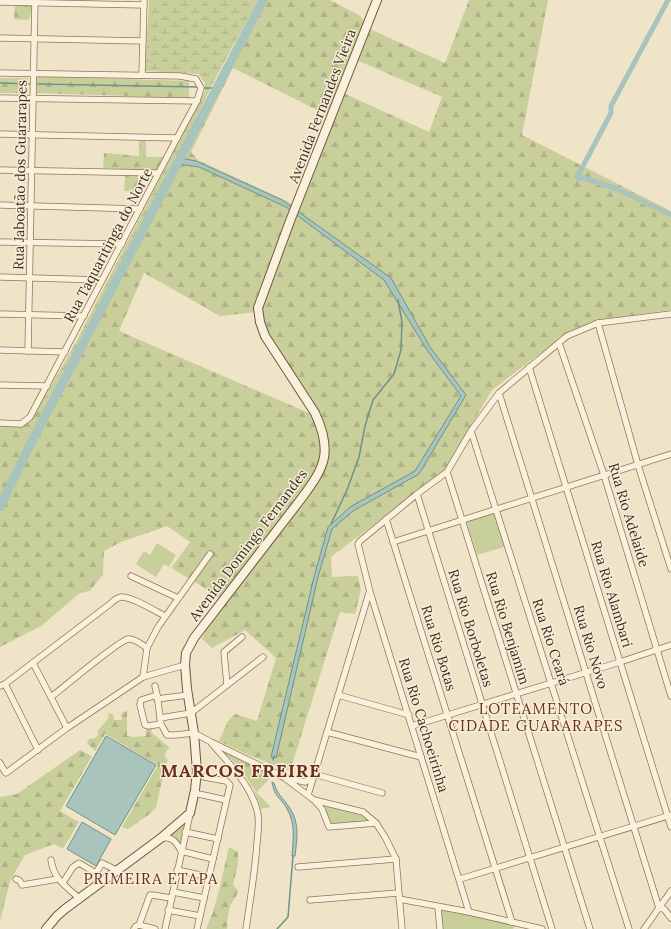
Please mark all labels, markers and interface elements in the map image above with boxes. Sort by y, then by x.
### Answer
street label: Avenida Fernandes Vieira [284,26,360,187]
street label: Rua Jaboatão dos Guararapes [9,80,31,270]
street label: Rua Taquaritinga do Norte [60,164,157,325]
street label: Rua Rio Adelaide [605,461,654,570]
street label: Avenida Domingo Fernandes [184,465,311,625]
street label: Rua Rio Alambari [587,539,637,649]
street label: Rua Rio Borboletas [445,567,497,689]
street label: Rua Rio Benjamim [482,569,534,687]
street label: Rua Rio Ceará [528,596,574,688]
street label: Rua Rio Botas [417,603,461,693]
street label: Rua Rio Novo [570,603,612,691]
street label: Rua Rio Cachoeirinha [395,656,453,794]
district label: LOTEAMENTO CIDADE GUARARAPES [449,699,623,735]
district label: MARCOS FREIRE [161,759,321,782]
district label: PRIMEIRA ETAPA [83,869,219,888]

